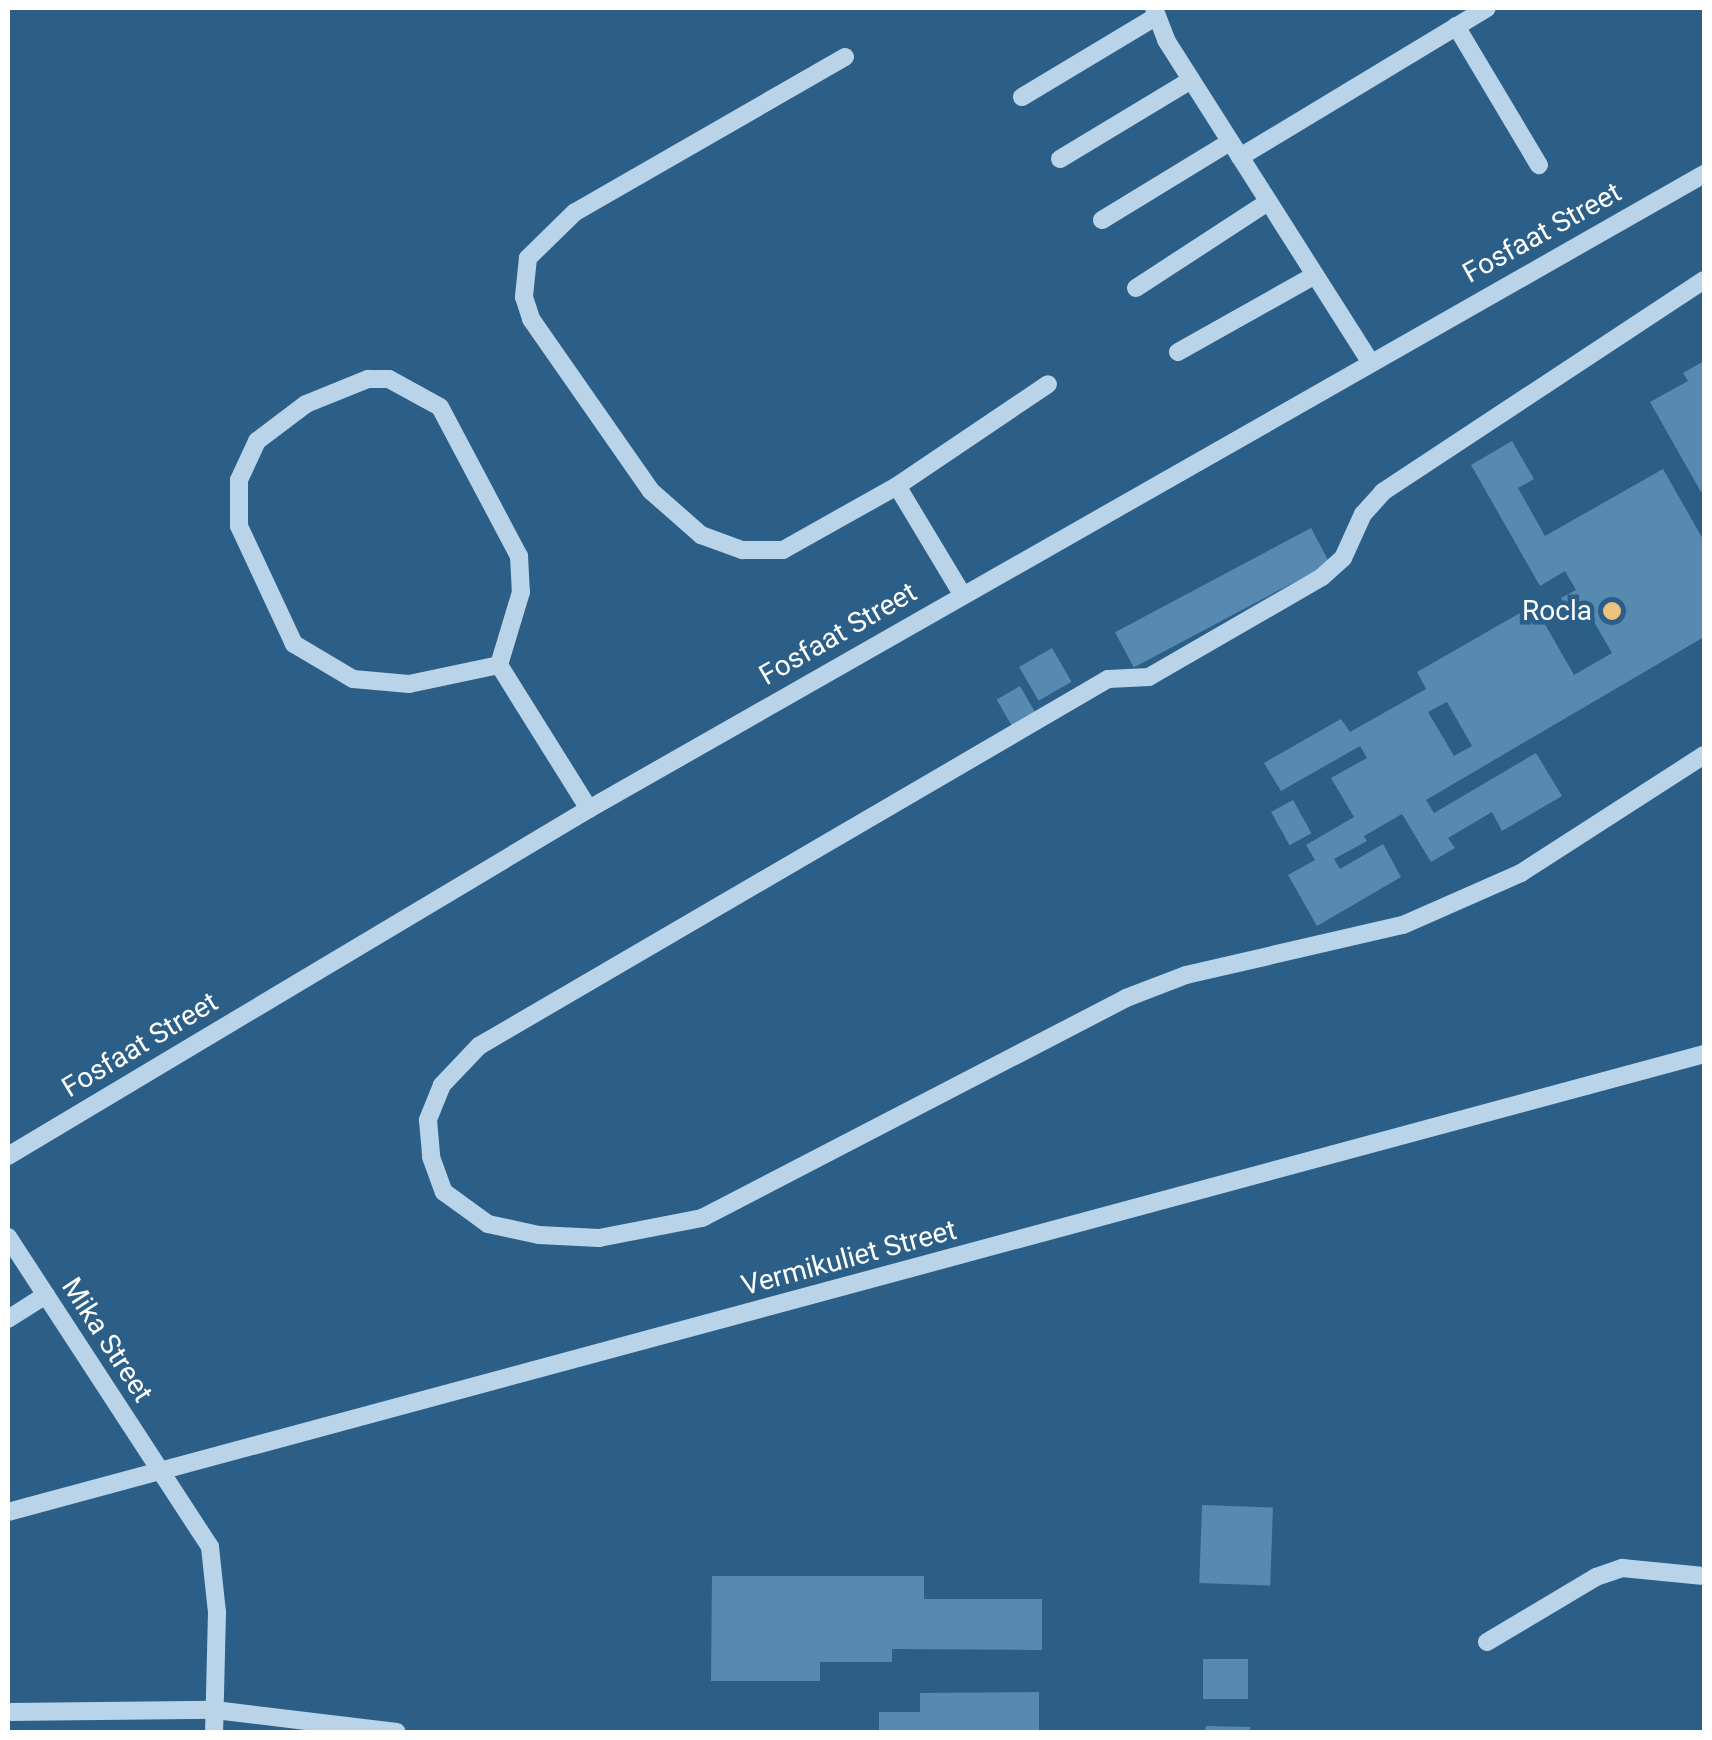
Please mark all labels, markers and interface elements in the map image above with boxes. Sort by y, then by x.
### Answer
street label: Fosfaat Street [1457,176,1627,290]
street label: Fosfaat Street [753,576,923,692]
place label: Rocla [1522,594,1592,628]
marker: Rocla [1601,600,1623,622]
street label: Fosfaat Street [56,985,224,1105]
street label: Vermikuliet Street [738,1213,960,1303]
street label: Mika Street [54,1272,160,1408]

